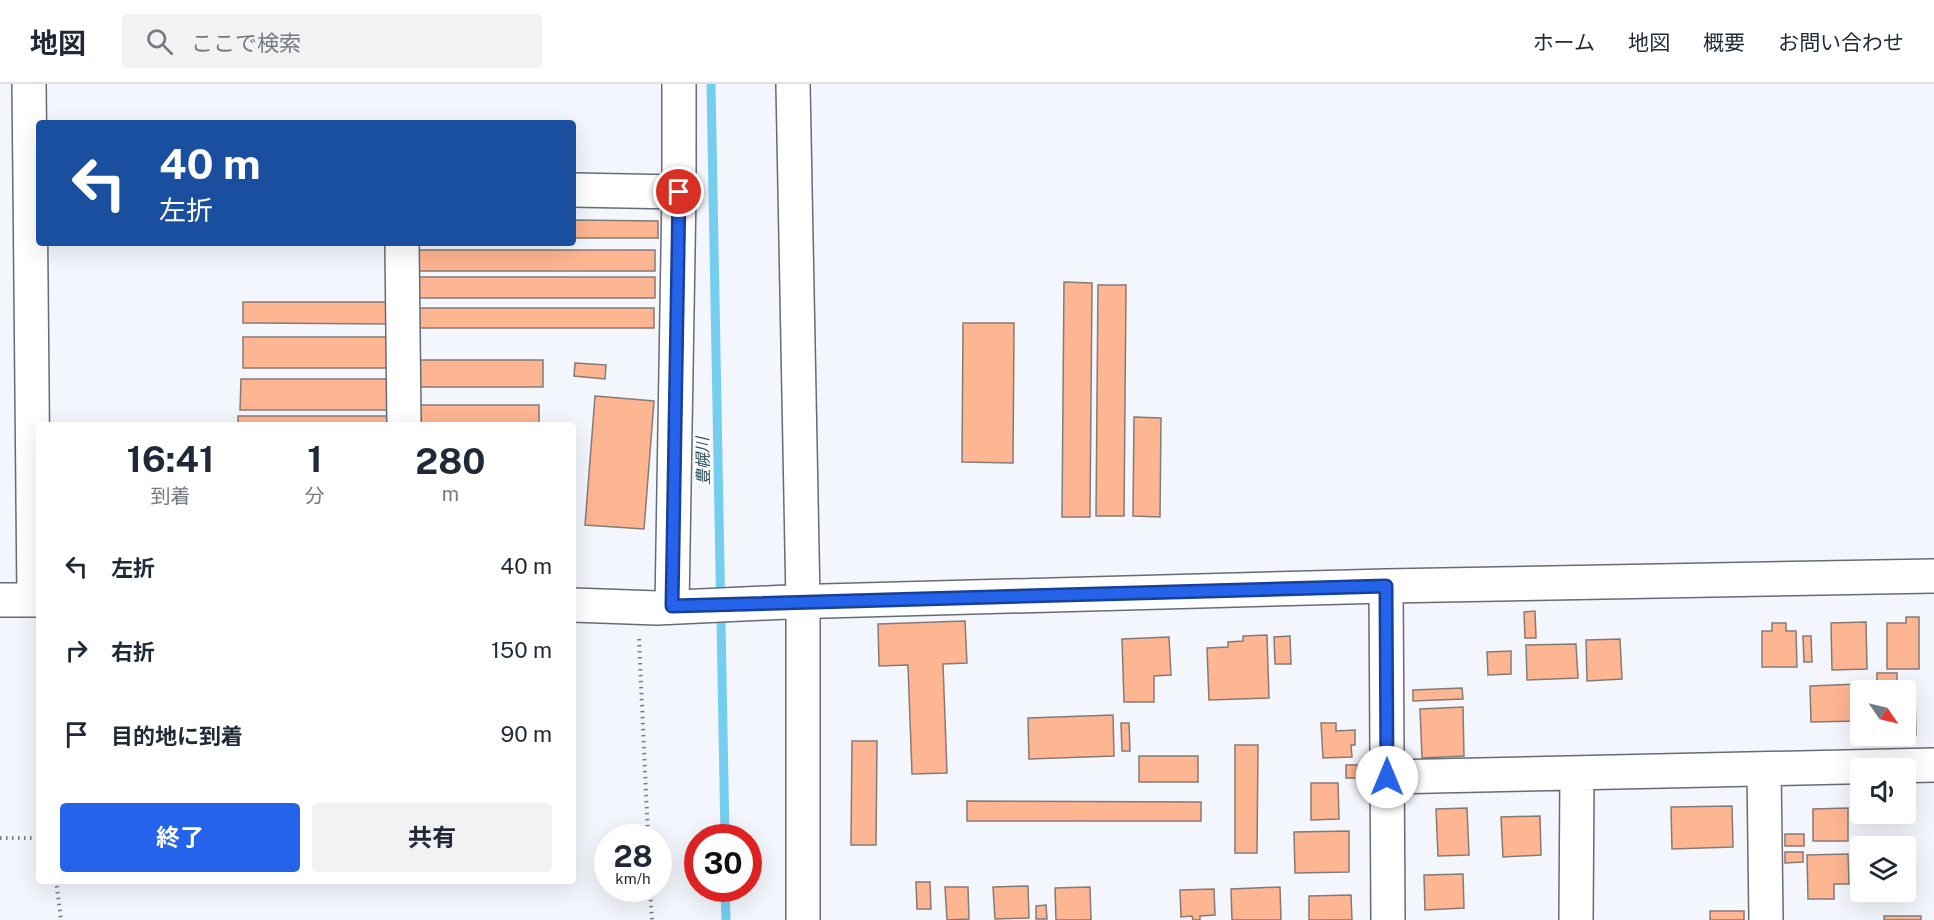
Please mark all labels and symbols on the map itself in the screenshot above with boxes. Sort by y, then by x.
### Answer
pin [653,166,704,217]
water label: 豊幌川 [693,435,713,485]
north arrow [1850,680,1916,746]
position arrow [1355,745,1419,809]
speed limit sign: 30 [684,824,762,902]

